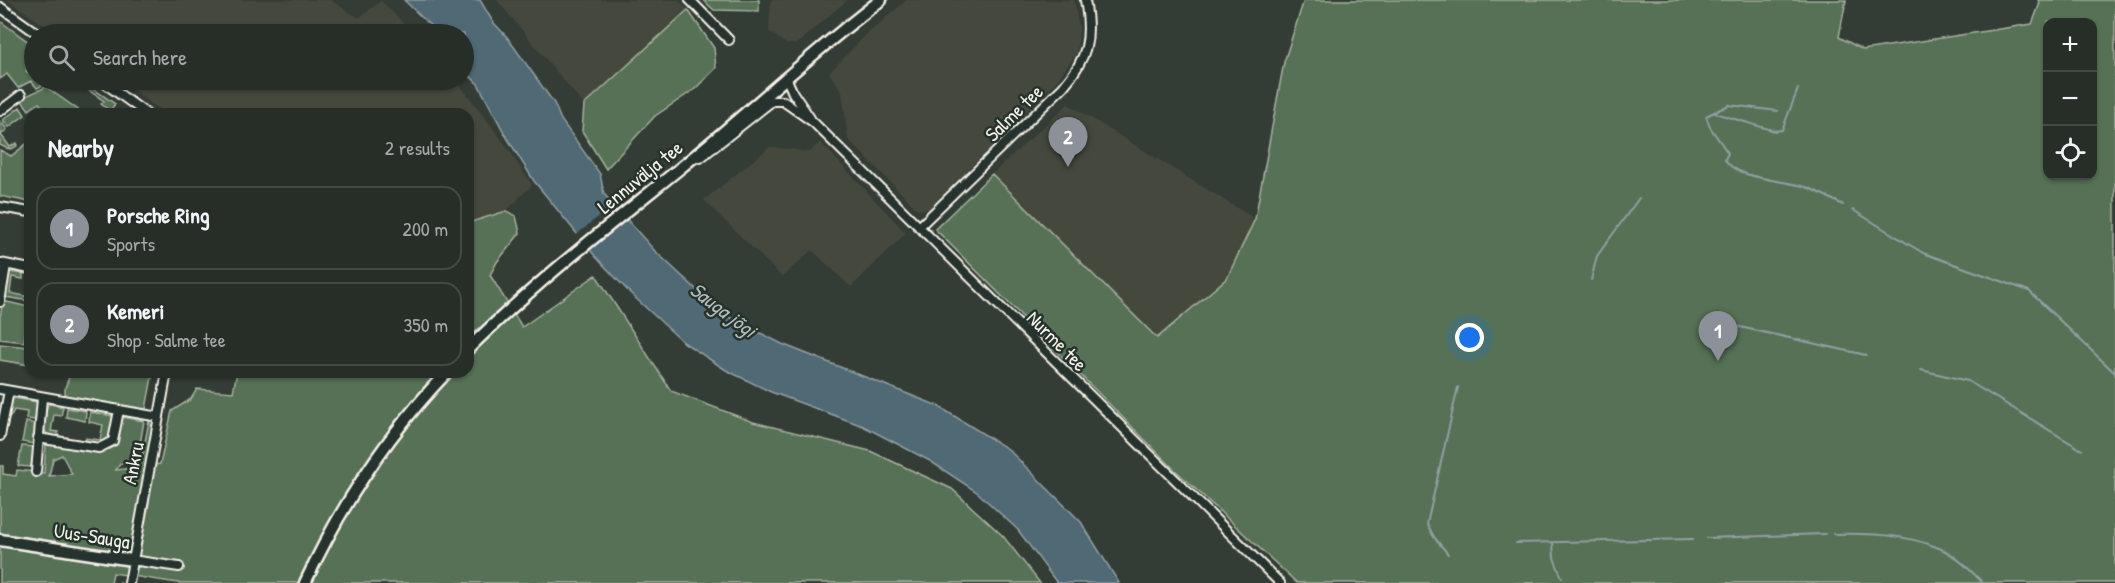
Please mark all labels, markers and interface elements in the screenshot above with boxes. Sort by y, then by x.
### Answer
map controls [2043,18,2097,180]
button: + [2043,18,2097,72]
search box [24,24,474,90]
icon: search [45,41,78,74]
text: Search here [93,42,187,72]
button: − [2043,72,2097,126]
street label: Salme tee [979,78,1049,147]
pin: 2 [1048,118,1088,167]
button: locate [2043,126,2097,180]
text: Nearby [48,130,114,165]
text: 2 results [385,134,450,161]
street label: Lennuvälja tee [591,134,688,219]
text: Porsche Ring [107,200,210,230]
text: 1 [66,215,73,242]
text: 200 m [403,215,448,242]
text: Sports [107,230,155,257]
water label: Sauga jõgi [684,275,764,345]
text: Kemeri [107,296,164,326]
street label: Nurme tee [1021,304,1094,377]
text: 2 [65,311,74,338]
text: 350 m [403,311,448,338]
pin: 1 [1698,312,1738,361]
your location [1455,323,1484,352]
text: Shop · Salme tee [107,326,226,353]
street label: Ankru [115,439,150,486]
street label: Uus-Sauga [52,516,132,555]

